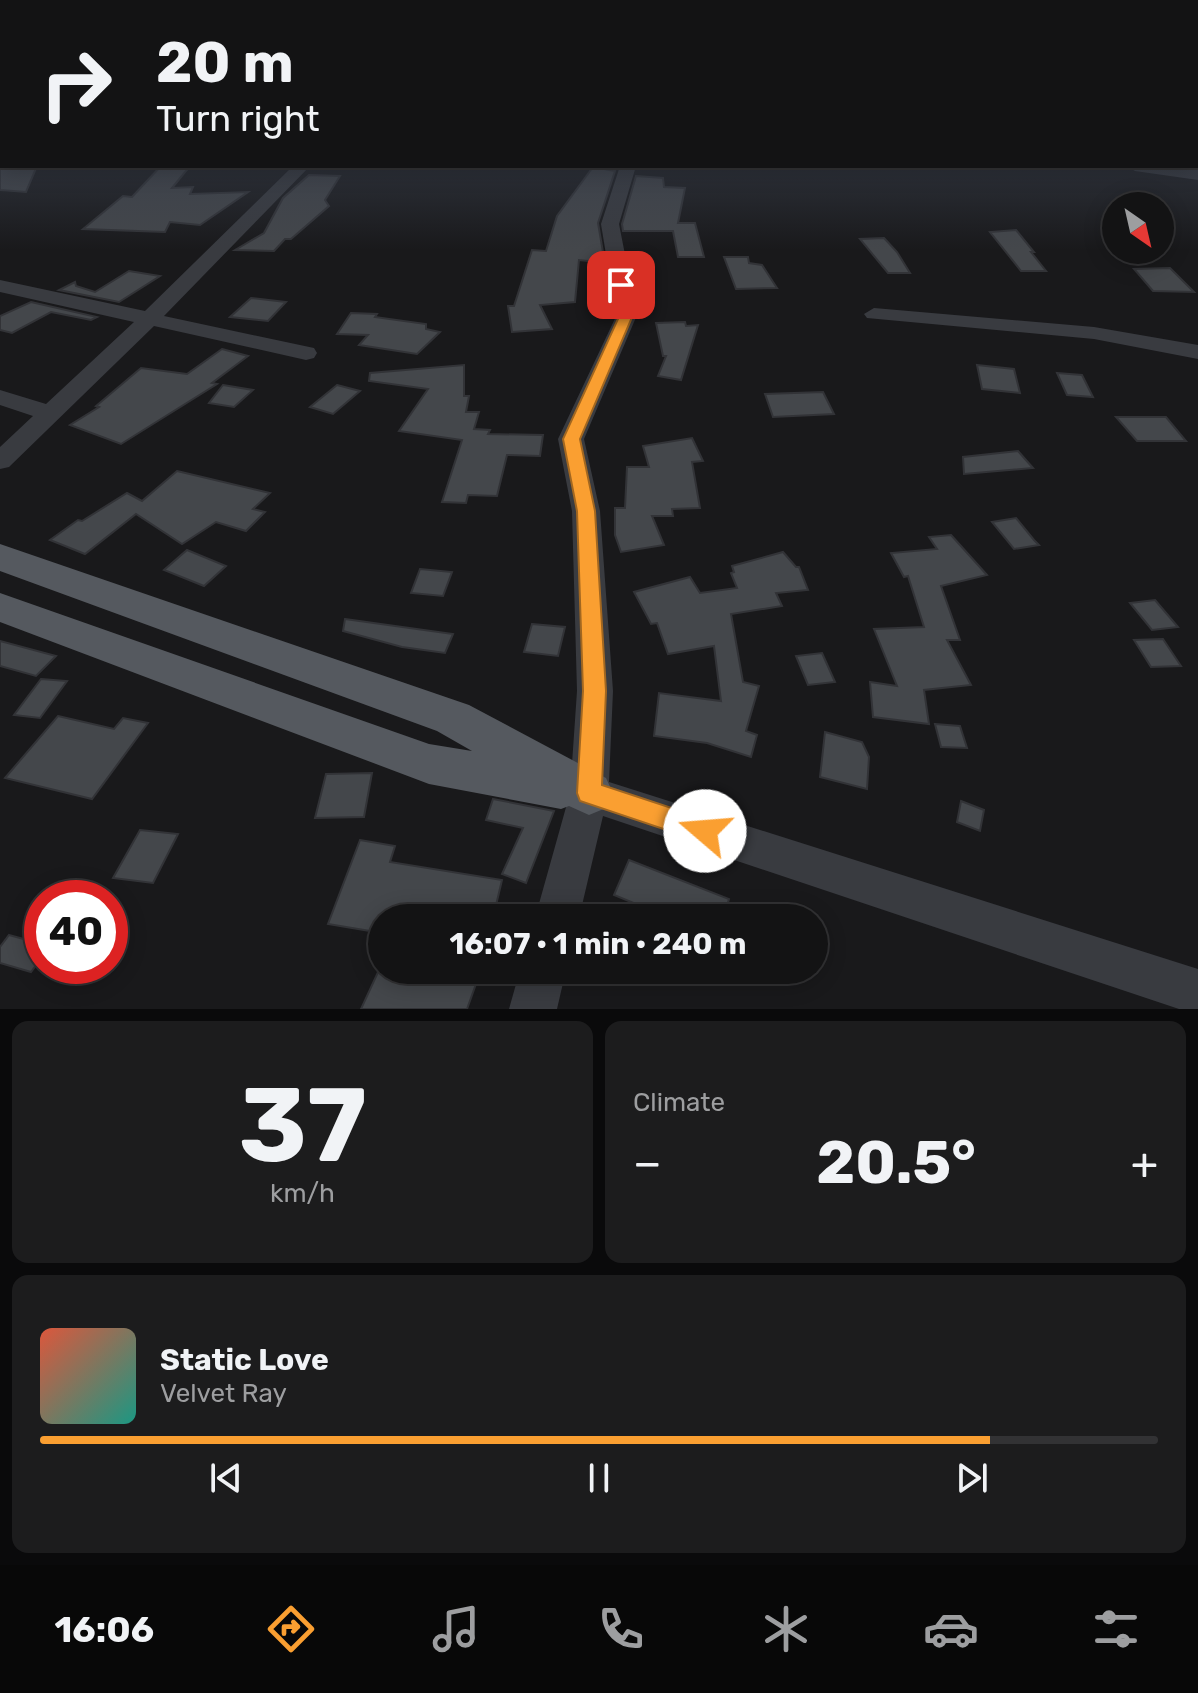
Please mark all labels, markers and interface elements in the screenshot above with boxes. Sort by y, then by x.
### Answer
text: 20 m [156,30,294,96]
icon: right [24,32,128,136]
text: Turn right [156,97,320,140]
north arrow [1102,192,1174,264]
map controls [1102,192,1174,264]
pin [587,251,655,319]
icon: arrive [599,263,643,307]
position arrow [663,789,747,873]
speed limit sign: 40 [24,880,128,984]
text: 16:07 · 1 min · 240 m [450,926,746,962]
text: 37 [238,1064,367,1187]
text: Climate [633,1087,725,1118]
text: 20.5° [816,1127,976,1198]
text: − [633,1137,662,1189]
text: + [1131,1137,1158,1189]
text: km/h [270,1178,335,1209]
text: Static Love [160,1342,329,1378]
text: Velvet Ray [160,1378,287,1409]
icon: previous [204,1456,248,1500]
icon: pause [577,1456,621,1500]
icon: next [950,1456,994,1500]
icon: directions [263,1601,319,1657]
icon: music [428,1601,484,1657]
icon: phone [593,1601,649,1657]
icon: climate [758,1601,814,1657]
icon: car [923,1601,979,1657]
icon: filters [1088,1601,1144,1657]
text: 16:06 [54,1608,154,1651]

